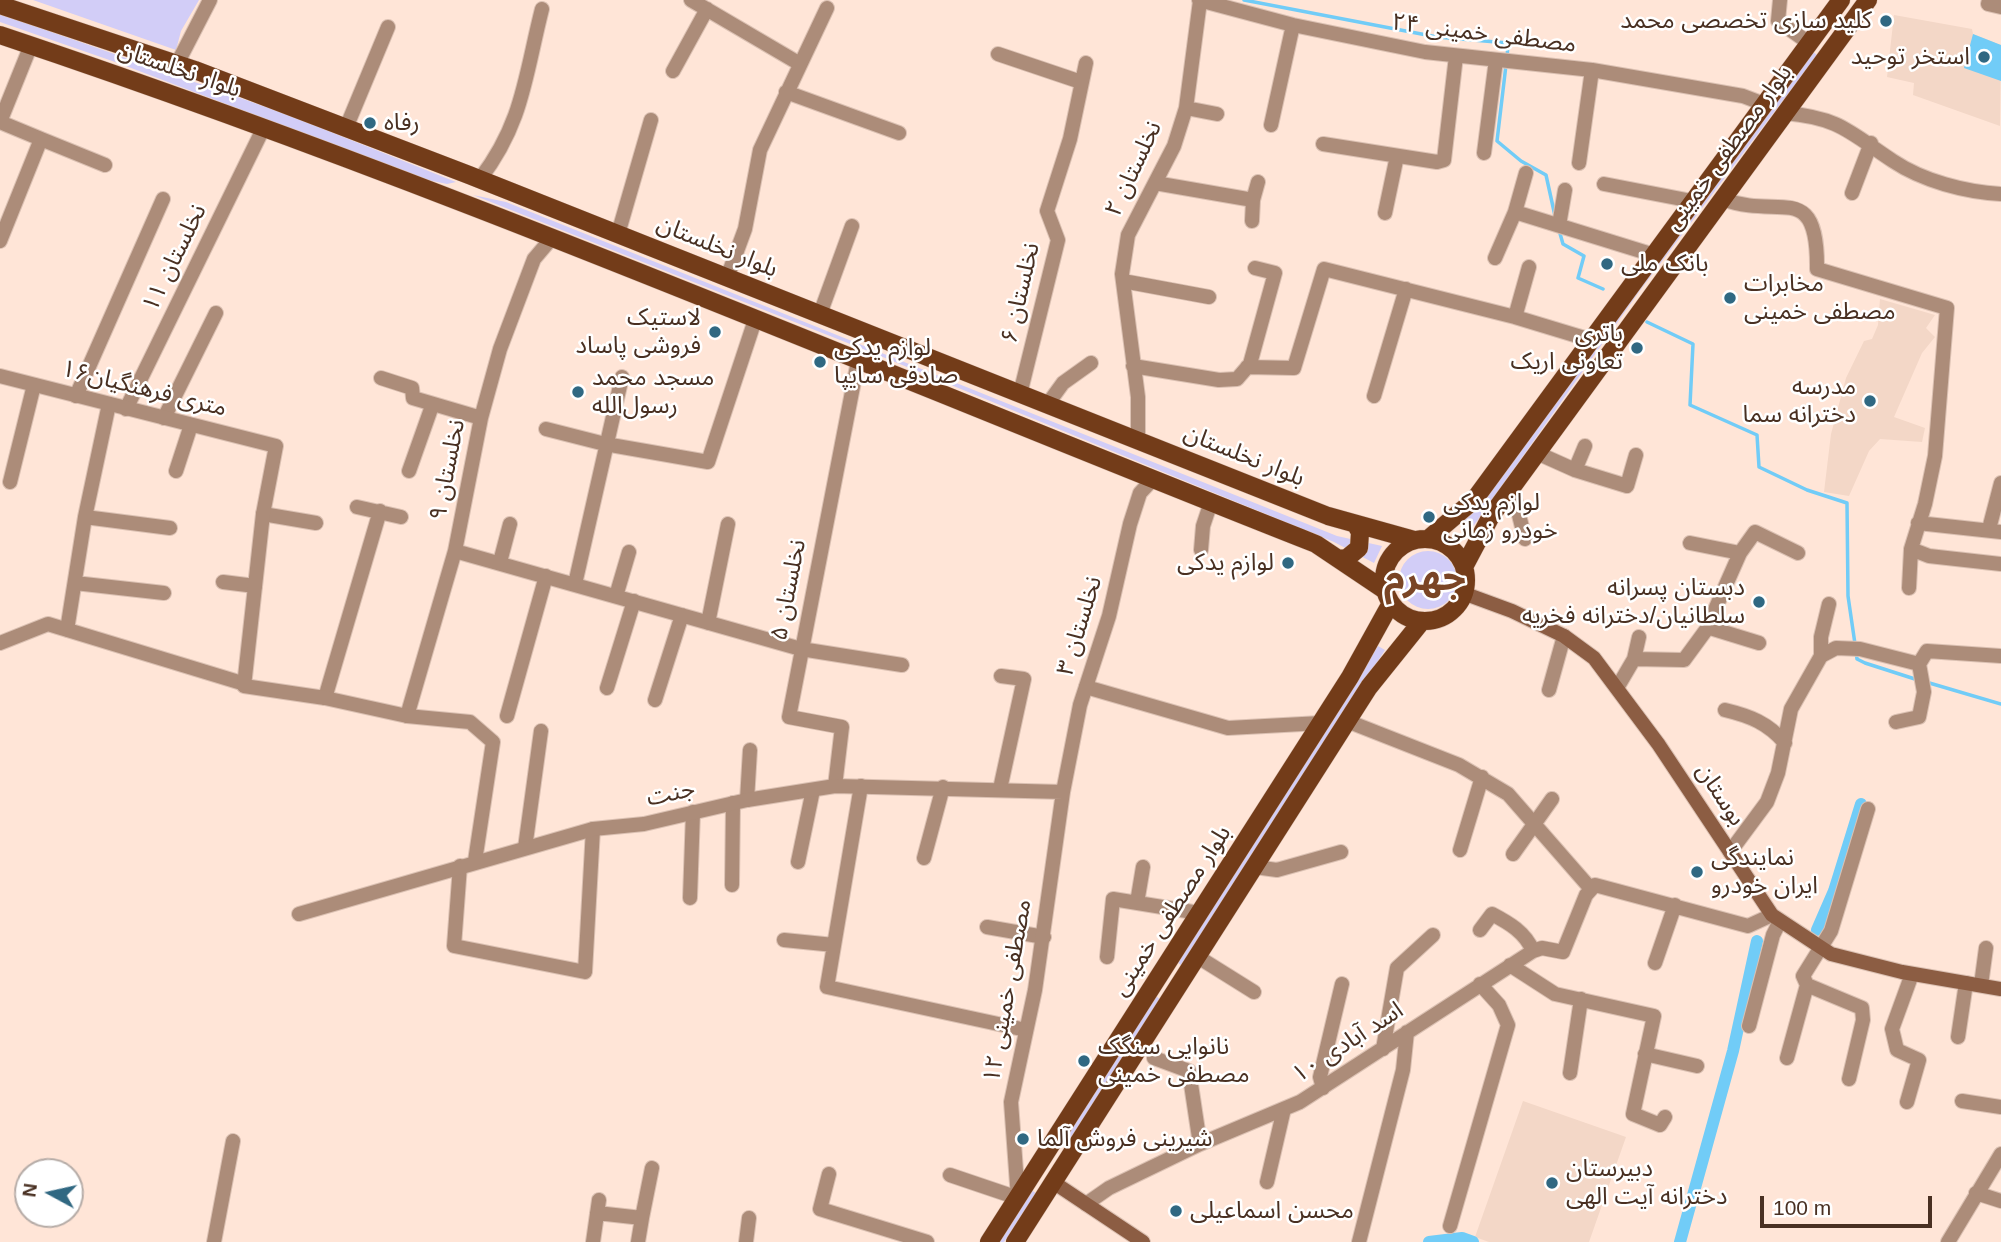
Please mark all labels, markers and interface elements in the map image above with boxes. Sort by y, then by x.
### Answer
place label: کلید سازی تخصصی محمد [1620,7,1872,35]
street label: مصطفی خمینی ۲۴ [1390,8,1578,60]
marker: کلید سازی تخصصی محمد [1878,13,1894,29]
street label: بلوار نخلستان [114,36,244,104]
place label: استخر توحید [1851,43,1970,71]
marker: استخر توحید [1976,49,1992,65]
street label: بلوار مصطفی خمینی [1659,60,1799,236]
place label: رفاه [384,109,420,137]
marker: رفاه [362,115,378,131]
street label: نخلستان ۲ [1099,117,1169,221]
street label: نخلستان ۱۱ [137,200,213,316]
street label: بلوار نخلستان [652,210,782,284]
street label: نخلستان ۶ [995,240,1047,346]
place label: بانک ملی [1621,250,1708,278]
marker: بانک ملی [1599,256,1615,272]
place label: مخابرات مصطفی خمینی [1744,270,1895,326]
marker: مخابرات مصطفی خمینی [1722,290,1738,306]
place label: لاستیک فروشی پاساد [575,304,701,360]
place label: باتری تعاونی اریک [1510,320,1623,376]
marker: لاستیک فروشی پاساد [707,324,723,340]
place label: لوازم یدکی صادقی سایپا [834,334,958,390]
marker: باتری تعاونی اریک [1629,340,1645,356]
marker: لوازم یدکی صادقی سایپا [812,354,828,370]
street label: ۱۶متری فرهنگیان [58,355,230,423]
place label: مسجد محمد رسول‌الله [592,364,714,420]
place label: مدرسه دخترانه سما [1742,373,1856,429]
marker: مسجد محمد رسول‌الله [570,384,586,400]
marker: مدرسه دخترانه سما [1862,393,1878,409]
street label: نخلستان ۹ [424,417,472,523]
street label: بلوار نخلستان [1179,419,1309,493]
place label: لوازم یدکی خودرو زمانی [1443,489,1558,545]
marker: لوازم یدکی خودرو زمانی [1421,509,1437,525]
street label: نخلستان ۵ [765,537,813,643]
place label: لوازم یدکی [1177,549,1274,577]
marker: لوازم یدکی [1280,555,1296,571]
district label: جهرم [1384,557,1466,603]
street label: نخلستان ۳ [1051,573,1109,679]
place label: دبستان پسرانه سلطانیان/دخترانه فخریه [1522,574,1745,630]
marker: دبستان پسرانه سلطانیان/دخترانه فخریه [1751,594,1767,610]
street label: بوستان [1689,758,1751,832]
street label: جنت [644,775,698,813]
street label: بلوار مصطفی خمینی [1106,820,1238,1002]
place label: نمایندگی ایران خودرو [1711,844,1818,900]
marker: نمایندگی ایران خودرو [1689,864,1705,880]
street label: مصطفی خمینی ۱۲ [978,897,1038,1085]
street label: اسد آبادی ۱۰ [1287,996,1409,1090]
place label: نانوایی سنگک مصطفی خمینی [1098,1033,1249,1089]
marker: نانوایی سنگک مصطفی خمینی [1076,1053,1092,1069]
place label: شیرینی فروش آلما [1037,1125,1213,1153]
marker: شیرینی فروش آلما [1015,1131,1031,1147]
place label: دبیرستان دخترانه آیت الهی [1566,1155,1727,1211]
north arrow [14,1158,84,1228]
marker: دبیرستان دخترانه آیت الهی [1544,1175,1560,1191]
text: N [18,1182,41,1199]
scale bar [1763,1182,1934,1226]
text: 100 m [1773,1196,1831,1219]
place label: محسن اسماعیلی [1190,1197,1354,1225]
marker: محسن اسماعیلی [1168,1203,1184,1219]

